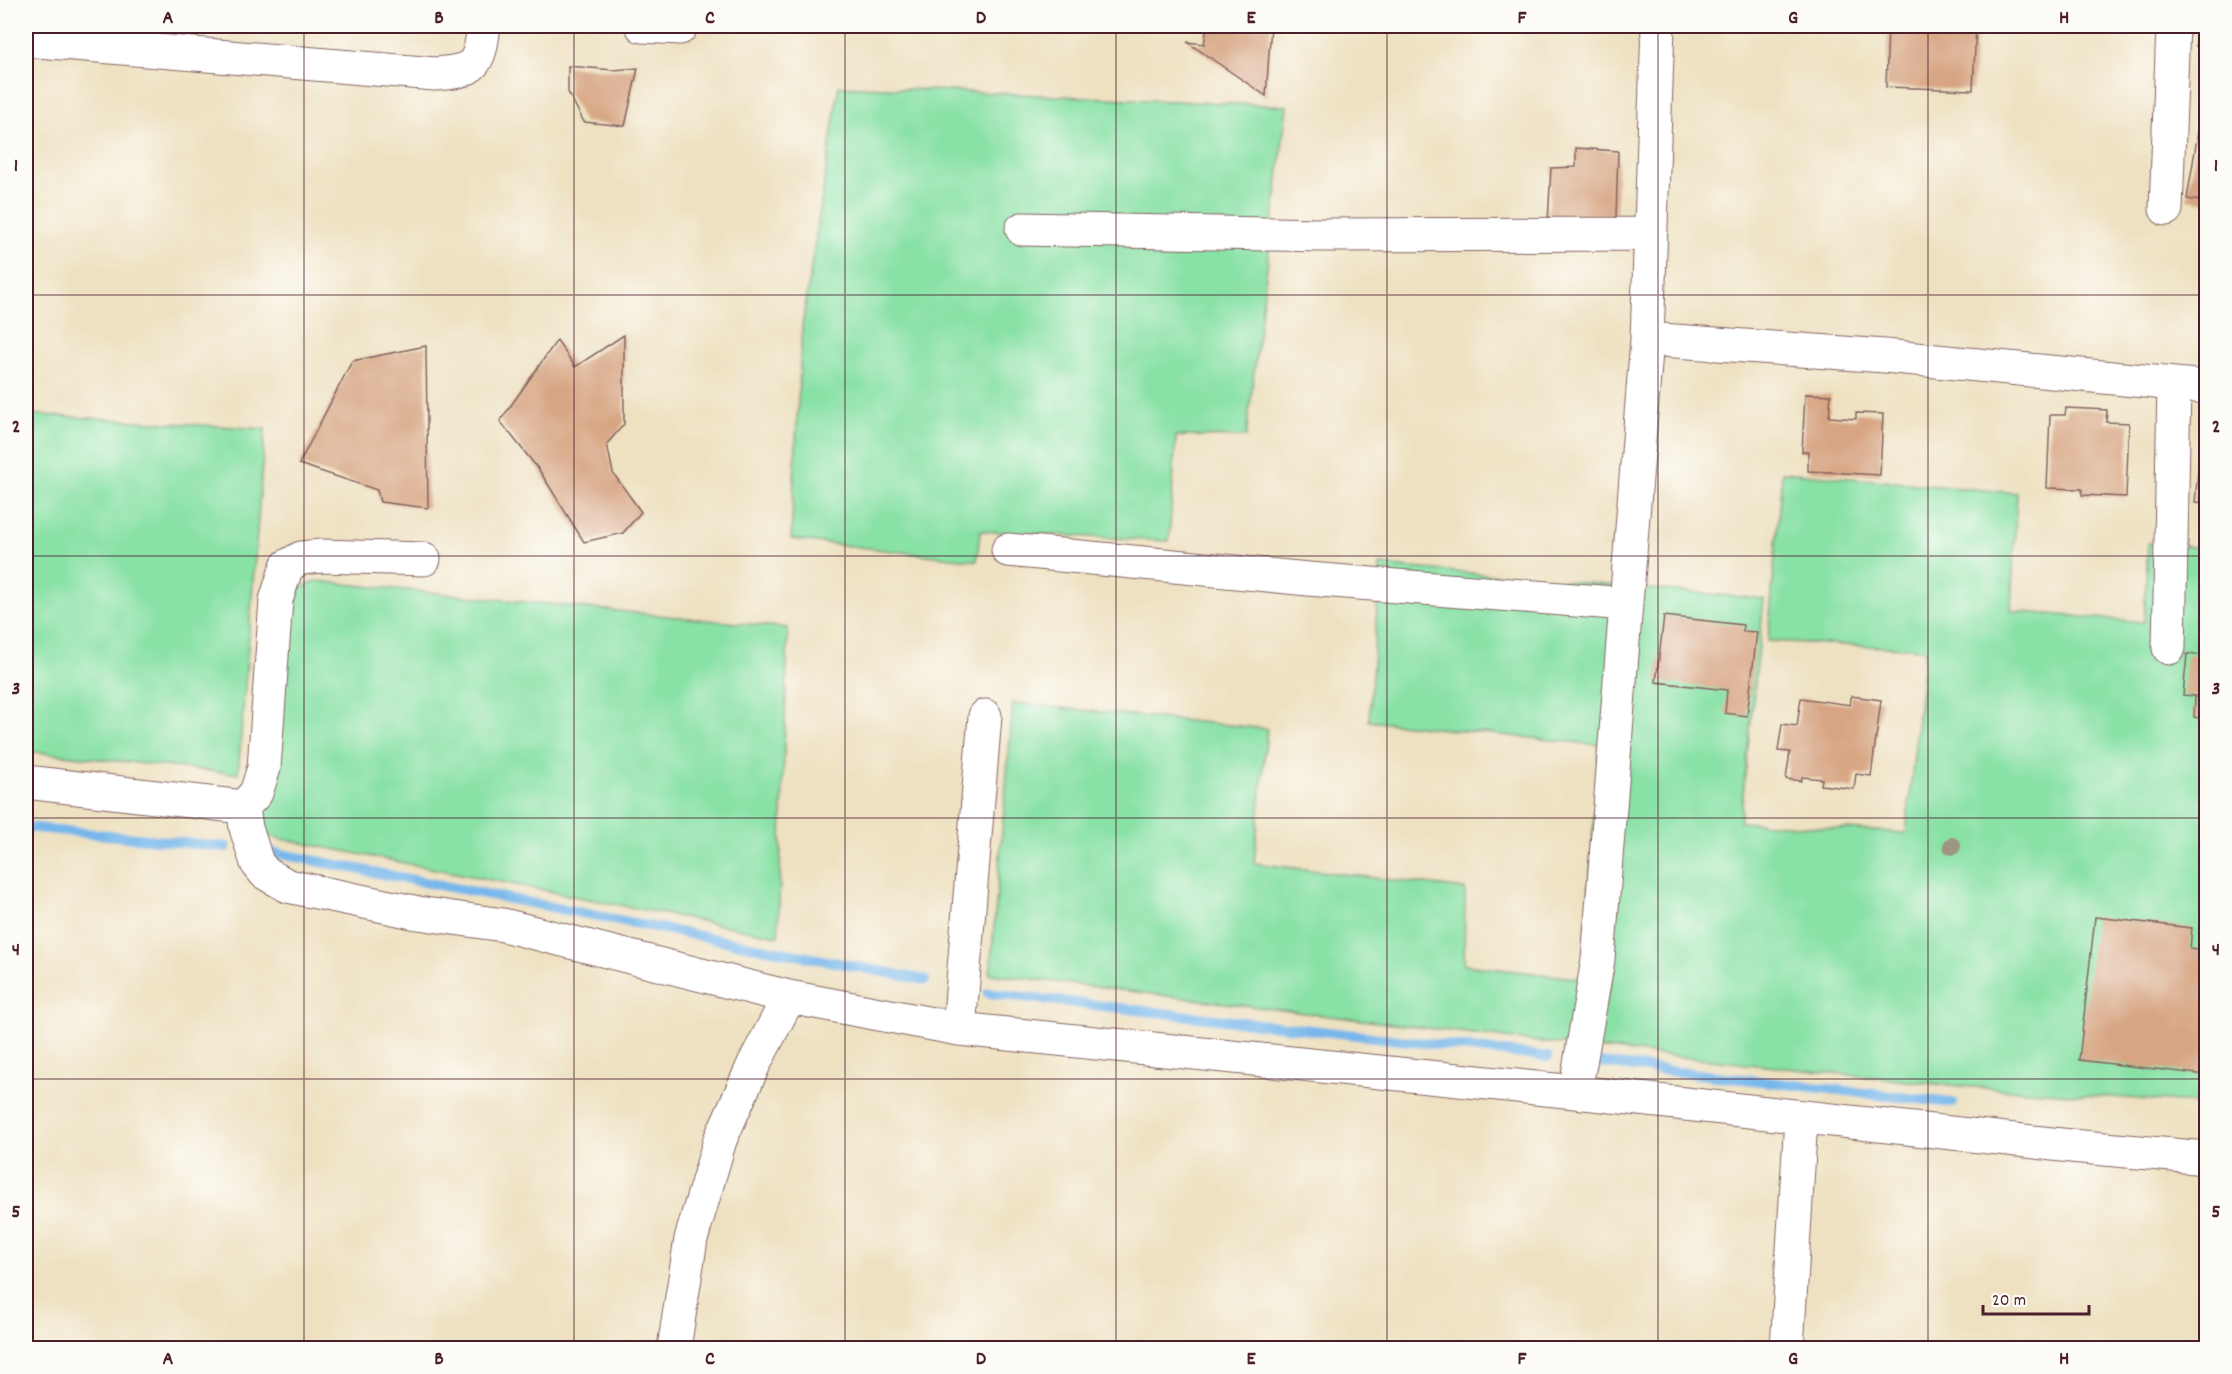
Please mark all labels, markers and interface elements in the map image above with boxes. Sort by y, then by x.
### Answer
text: A [163,5,174,33]
text: B [434,5,444,33]
text: C [705,5,715,33]
text: D [976,5,987,33]
text: E [1246,5,1256,33]
text: F [1518,5,1528,33]
text: G [1788,5,1798,33]
text: H [2059,5,2069,33]
text: 1 [14,153,18,181]
text: 1 [2214,153,2218,181]
text: 2 [12,414,20,442]
text: 2 [2212,414,2220,442]
text: 3 [12,676,20,704]
text: 3 [2212,676,2220,704]
text: 4 [12,937,20,965]
text: 4 [2212,937,2220,965]
text: 5 [11,1199,21,1227]
text: 5 [2211,1199,2221,1227]
scale bar [1983,1278,2090,1316]
text: 20 m [1992,1289,2026,1314]
text: A [163,1346,174,1374]
text: B [434,1346,444,1374]
text: C [705,1346,715,1374]
text: D [976,1346,987,1374]
text: E [1246,1346,1256,1374]
text: F [1518,1346,1528,1374]
text: G [1788,1346,1798,1374]
text: H [2059,1346,2069,1374]

